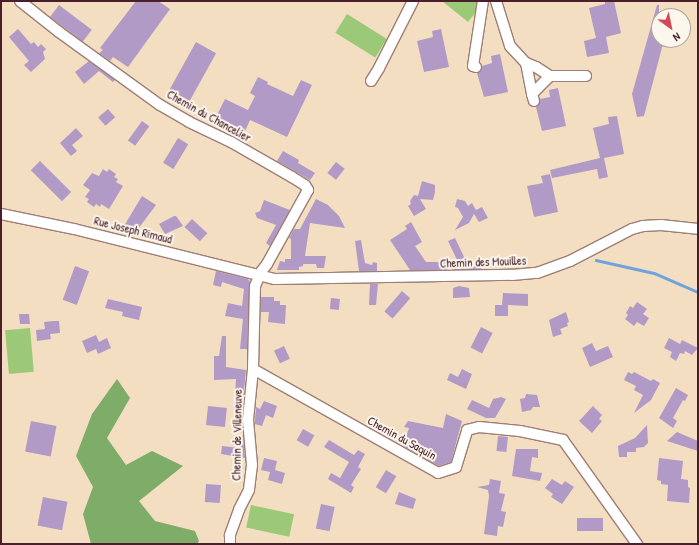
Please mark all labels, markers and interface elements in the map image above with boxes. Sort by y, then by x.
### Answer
north arrow [651,8,691,48]
text: N [671,30,683,45]
street label: Chemin du Chancelier [164,87,254,145]
street label: Rue Joseph Rimaud [93,213,173,247]
street label: Chemin des Mouilles [440,253,526,271]
street label: Chemin de Villeneuve [229,389,245,481]
street label: Chemin du Saquin [365,413,439,463]

